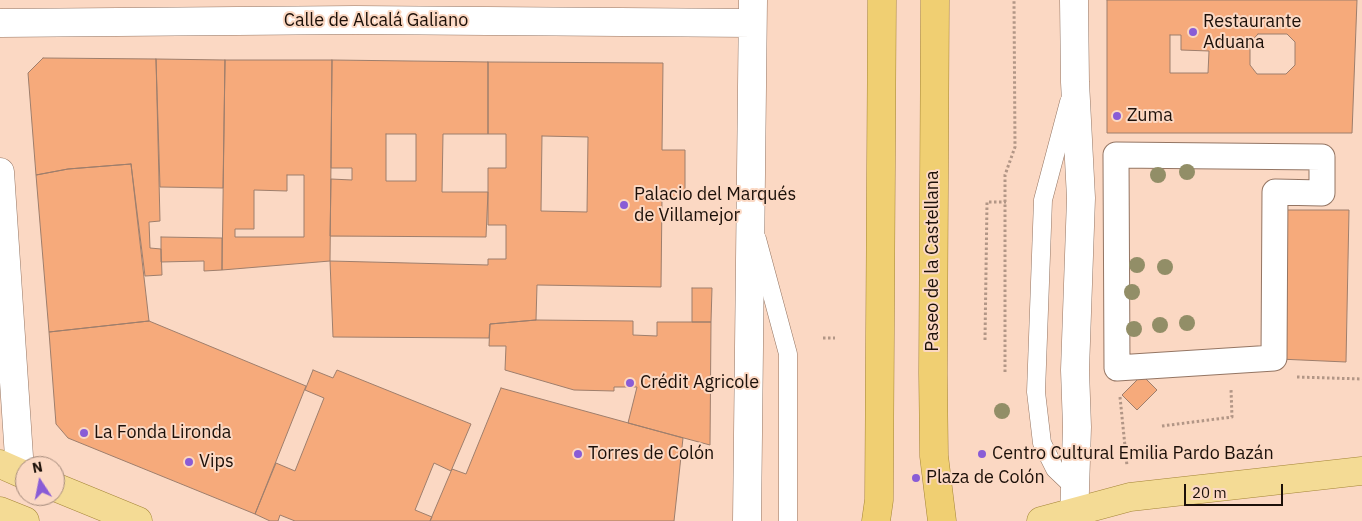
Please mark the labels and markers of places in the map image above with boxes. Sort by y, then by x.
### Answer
place label: Restaurante Aduana [1203,11,1301,54]
marker: Restaurante Aduana [1187,26,1199,38]
place label: Zuma [1127,105,1173,127]
marker: Zuma [1111,110,1123,122]
place label: Palacio del Marqués de Villamejor [634,184,796,226]
marker: Palacio del Marqués de Villamejor [618,199,630,211]
place label: Crédit Agricole [640,372,759,394]
marker: Crédit Agricole [624,377,636,389]
place label: La Fonda Lironda [94,422,231,444]
marker: La Fonda Lironda [78,427,90,439]
place label: Torres de Colón [588,443,714,465]
place label: Centro Cultural Emilia Pardo Bazán [992,443,1274,465]
marker: Torres de Colón [572,448,584,460]
marker: Centro Cultural Emilia Pardo Bazán [976,448,988,460]
place label: Vips [199,451,234,473]
marker: Vips [183,456,195,468]
place label: Plaza de Colón [926,467,1045,489]
marker: Plaza de Colón [910,472,922,484]

